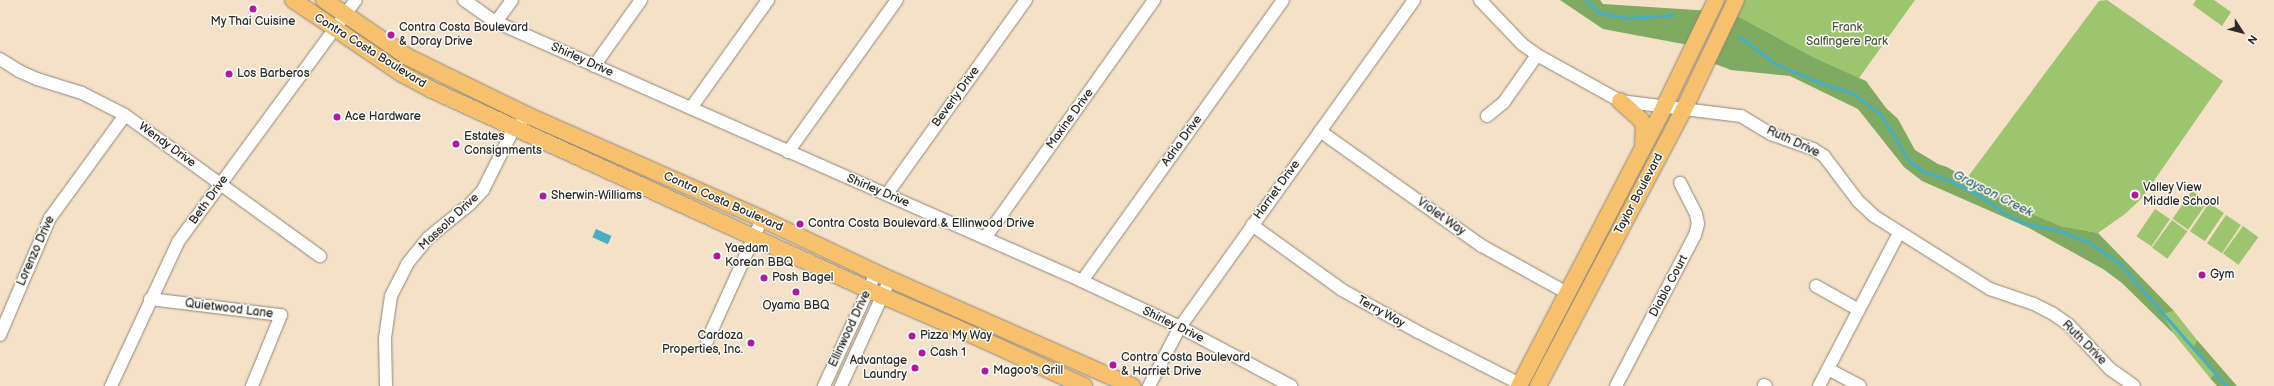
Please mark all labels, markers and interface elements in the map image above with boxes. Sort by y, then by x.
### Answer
marker: My Thai Cuisine [248,4,258,14]
street label: Contra Costa Boulevard [311,11,429,91]
north arrow [2222,12,2262,52]
place label: My Thai Cuisine [210,15,296,29]
place label: Contra Costa Boulevard & Doray Drive [399,21,528,49]
park label: Frank Salfingere Park [1806,21,1888,49]
marker: Contra Costa Boulevard & Doray Drive [386,30,396,40]
text: N [2244,32,2260,47]
street label: Shirley Drive [548,40,616,80]
street label: Beverly Drive [929,64,983,130]
place label: Los Barberos [237,67,310,81]
marker: Los Barberos [224,69,234,79]
street label: Maxine Drive [1043,86,1097,152]
place label: Ace Hardware [345,110,421,124]
marker: Ace Hardware [332,112,342,122]
street label: Adria Drive [1159,113,1205,169]
street label: Wendy Drive [135,119,199,171]
street label: Ruth Drive [1764,123,1822,161]
place label: Estates Consignments [464,130,542,158]
marker: Estates Consignments [451,139,461,149]
street label: Taylor Boulevard [1612,151,1666,237]
street label: Harriet Drive [1251,158,1303,222]
water label: Grayson Creek [1950,167,2036,221]
street label: Contra Costa Boulevard [661,169,785,235]
street label: Shirley Drive [844,171,912,211]
street label: Beth Drive [186,173,232,227]
place label: Valley View Middle School [2143,181,2219,209]
place label: Sherwin-Williams [551,189,642,203]
marker: Valley View Middle School [2130,190,2140,200]
street label: Massolo Drive [416,191,482,253]
marker: Sherwin-Williams [538,191,548,201]
street label: Violet Way [1414,195,1468,239]
street label: Lorenzo Drive [14,214,58,288]
place label: Contra Costa Boulevard & Ellinwood Drive [808,217,1034,231]
marker: Contra Costa Boulevard & Ellinwood Drive [795,219,805,229]
place label: Yaedam Korean BBQ [725,242,793,270]
marker: Yaedam Korean BBQ [712,251,722,261]
street label: Diablo Court [1647,253,1691,319]
place label: Gym [2210,268,2234,282]
marker: Gym [2197,270,2207,280]
place label: Posh Bagel [772,271,833,285]
marker: Posh Bagel [759,273,769,283]
marker: Oyama BBQ [791,287,801,297]
street label: Ellinwood Drive [826,288,874,370]
street label: Terry Way [1354,293,1408,331]
street label: Quietwood Lane [184,296,274,322]
place label: Oyama BBQ [763,299,829,313]
street label: Shirley Drive [1140,304,1206,346]
street label: Ruth Drive [2059,318,2109,368]
place label: Cardoza Properties, Inc. [662,329,743,357]
place label: Pizza My Way [920,329,993,343]
marker: Pizza My Way [907,331,917,341]
marker: Cardoza Properties, Inc. [746,338,756,348]
place label: Cash 1 [930,346,966,360]
marker: Cash 1 [917,348,927,358]
place label: Contra Costa Boulevard & Harriet Drive [1121,351,1250,379]
place label: Advantage Laundry [850,354,907,382]
marker: Contra Costa Boulevard & Harriet Drive [1108,360,1118,370]
marker: Advantage Laundry [910,363,920,373]
place label: Magoo's Grill [993,364,1063,378]
marker: Magoo's Grill [980,366,990,376]

